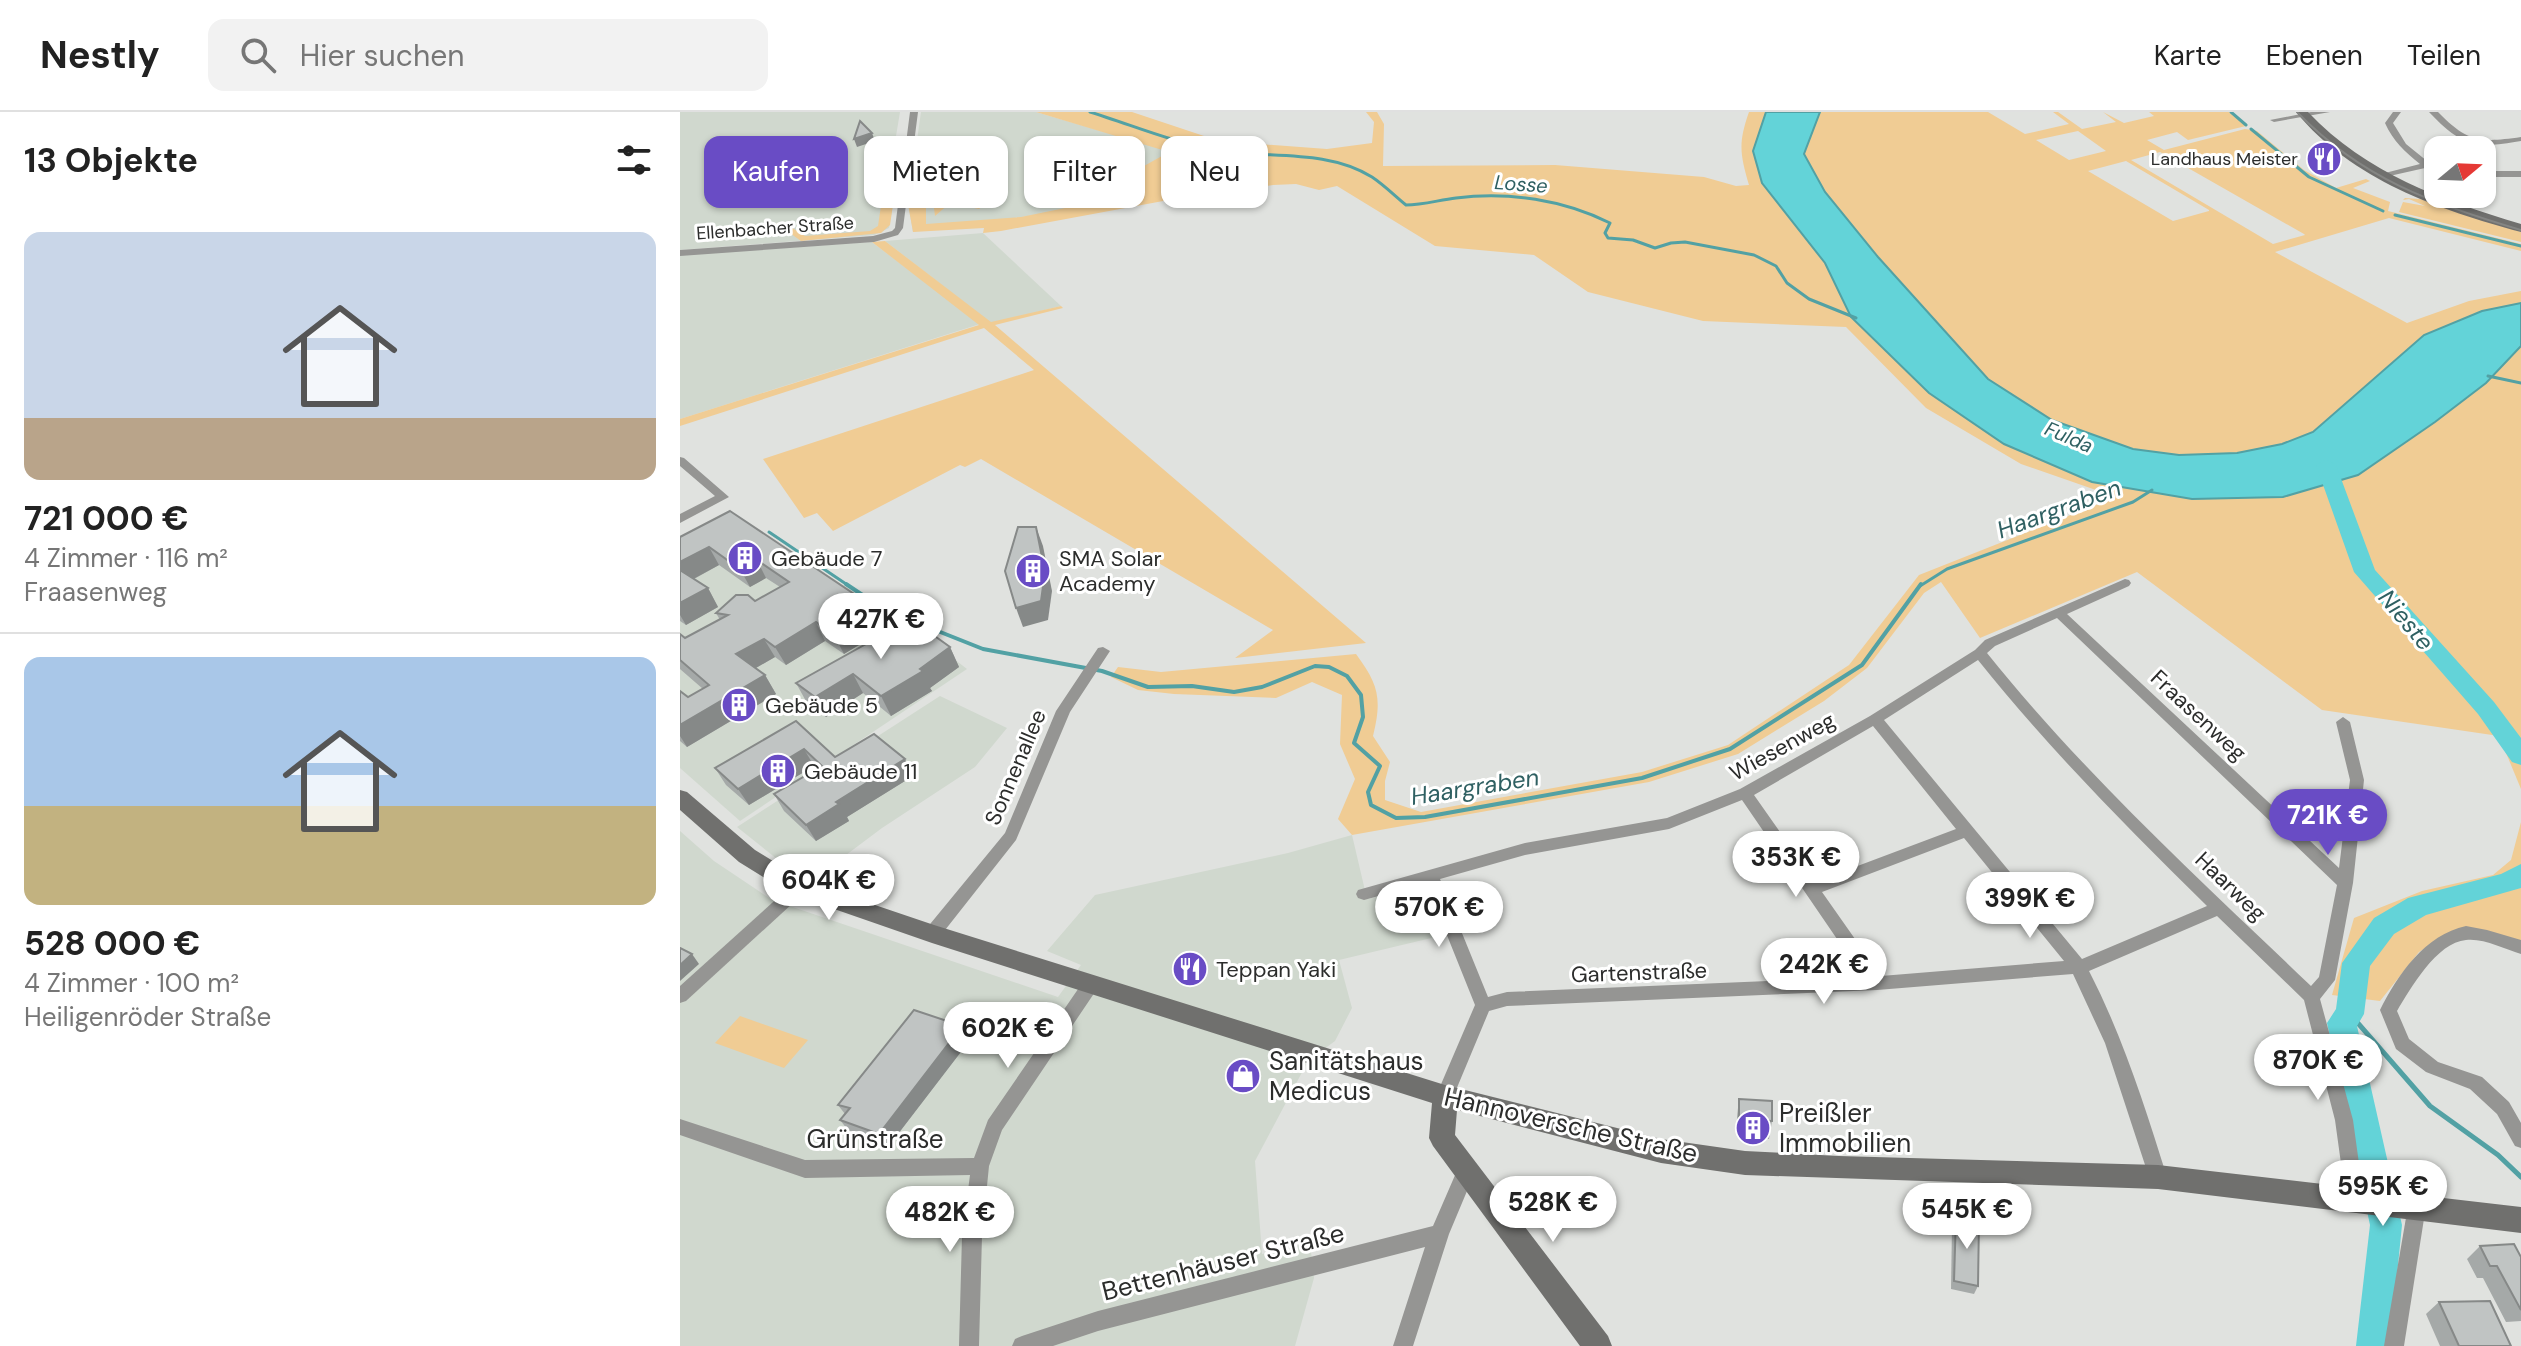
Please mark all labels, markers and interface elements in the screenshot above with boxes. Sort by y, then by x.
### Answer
search box [208,19,768,91]
text: Nestly [40,30,160,80]
icon: search [236,33,280,77]
text: Hier suchen [300,36,464,75]
text: Karte [2154,37,2222,74]
text: Ebenen [2266,37,2363,74]
text: Teilen [2407,37,2481,74]
chip: Kaufen [704,136,848,208]
chip: Mieten [864,136,1008,208]
chip: Filter [1024,136,1145,208]
chip: Neu [1161,136,1268,208]
north arrow [2424,136,2496,208]
map controls [2424,136,2496,208]
text: 13 Objekte [24,138,198,183]
icon: filters [612,138,656,182]
restaurant icon: Landhaus Meister [2305,140,2343,178]
place label: Landhaus Meister [2151,147,2298,171]
water label: Losse [1494,169,1548,199]
street label: Ellenbacher Straße [695,211,855,245]
icon: home [268,284,412,428]
water label: Fulda [2041,415,2097,459]
water label: Haargraben [1993,472,2125,545]
text: 721 000 € [24,496,189,541]
building icon: Gebäude 7 [726,539,764,577]
text: 4 Zimmer · 116 m² [24,541,228,575]
place label: Gebäude 7 [771,544,882,573]
place label: SMA Solar Academy [1059,544,1162,598]
building icon: SMA Solar Academy [1014,552,1052,590]
text: Fraasenweg [24,575,167,609]
water label: Nieste [2372,583,2441,657]
pin: 427K € [816,593,946,661]
text: 427K € [836,602,926,636]
street label: Fraasenweg [2144,663,2253,767]
building icon: Gebäude 5 [720,686,758,724]
place label: Gebäude 5 [765,691,878,720]
street label: Sonnenallee [978,705,1053,829]
street label: Wiesenweg [1724,706,1840,787]
icon: home [268,709,412,853]
building icon: Gebäude 11 [759,752,797,790]
place label: Gebäude 11 [804,757,917,786]
water label: Haargraben [1409,761,1541,812]
pin: 721K € [2263,789,2393,857]
text: 721K € [2287,798,2369,832]
pin: 353K € [1731,831,1861,899]
text: 353K € [1750,840,1842,874]
street label: Haarweg [2189,845,2272,927]
pin: 604K € [764,854,894,922]
text: 604K € [781,863,877,897]
pin: 399K € [1965,872,2095,940]
pin: 570K € [1374,881,1504,949]
text: 399K € [1984,881,2076,915]
text: 570K € [1393,890,1485,924]
text: 528 000 € [24,921,200,966]
pin: 242K € [1759,938,1889,1006]
text: 242K € [1779,947,1869,981]
restaurant icon: Teppan Yaki [1171,950,1209,988]
place label: Teppan Yaki [1216,955,1336,984]
street label: Gartenstraße [1570,956,1708,989]
text: 4 Zimmer · 100 m² [24,966,239,1000]
text: Heiligenröder Straße [24,1000,271,1034]
pin: 602K € [943,1002,1073,1070]
text: 602K € [961,1011,1055,1045]
pin: 870K € [2253,1034,2383,1102]
text: 870K € [2272,1043,2364,1077]
place label: Sanitätshaus Medicus [1269,1044,1424,1108]
shop icon: Sanitätshaus Medicus [1224,1057,1262,1095]
street label: Hannoversche Straße [1441,1079,1701,1171]
place label: Preißler Immobilien [1779,1096,1911,1160]
building icon: Preißler Immobilien [1734,1109,1772,1147]
street label: Grünstraße [806,1122,944,1156]
pin: 595K € [2318,1160,2448,1228]
text: 595K € [2337,1169,2429,1203]
pin: 528K € [1488,1176,1618,1244]
pin: 545K € [1902,1183,2032,1251]
text: 528K € [1508,1185,1598,1219]
pin: 482K € [885,1186,1015,1254]
text: 545K € [1921,1192,2013,1226]
text: 482K € [904,1195,996,1229]
street label: Bettenhäuser Straße [1098,1215,1348,1309]

